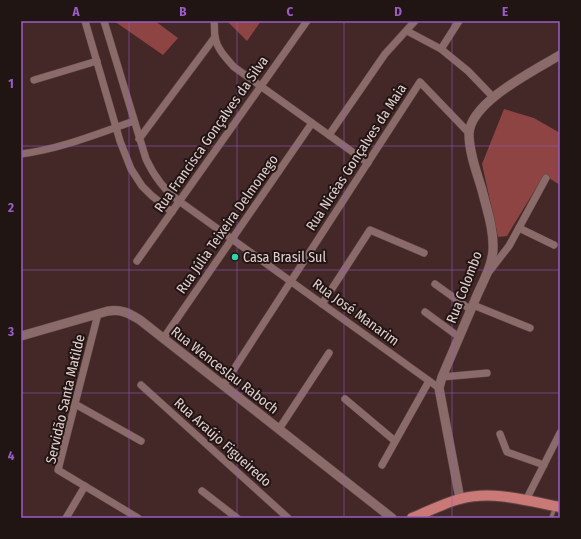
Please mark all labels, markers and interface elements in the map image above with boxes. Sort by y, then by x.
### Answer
text: A [71,4,80,19]
text: B [179,4,187,19]
text: C [287,4,294,19]
text: D [394,4,402,19]
text: E [502,4,508,19]
street label: Rua Francisca Gonçalves da Silva [151,53,272,216]
text: 1 [8,76,14,91]
street label: Rua Nicéas Gonçalves da Maia [303,80,410,234]
street label: Rua Júlia Teixeira Delmonego [173,152,282,297]
text: 2 [7,200,14,215]
place label: Casa Brasil Sul [243,249,326,266]
street label: Rua Colombo [443,249,486,326]
marker: Casa Brasil Sul [230,252,240,262]
street label: Rua José Manarim [309,275,402,349]
street label: Rua Wenceslau Raboch [167,323,282,418]
text: 3 [7,324,14,339]
street label: Servidão Santa Matilde [42,333,89,465]
street label: Rua Araújo Figueiredo [171,394,275,491]
text: 4 [8,448,15,463]

